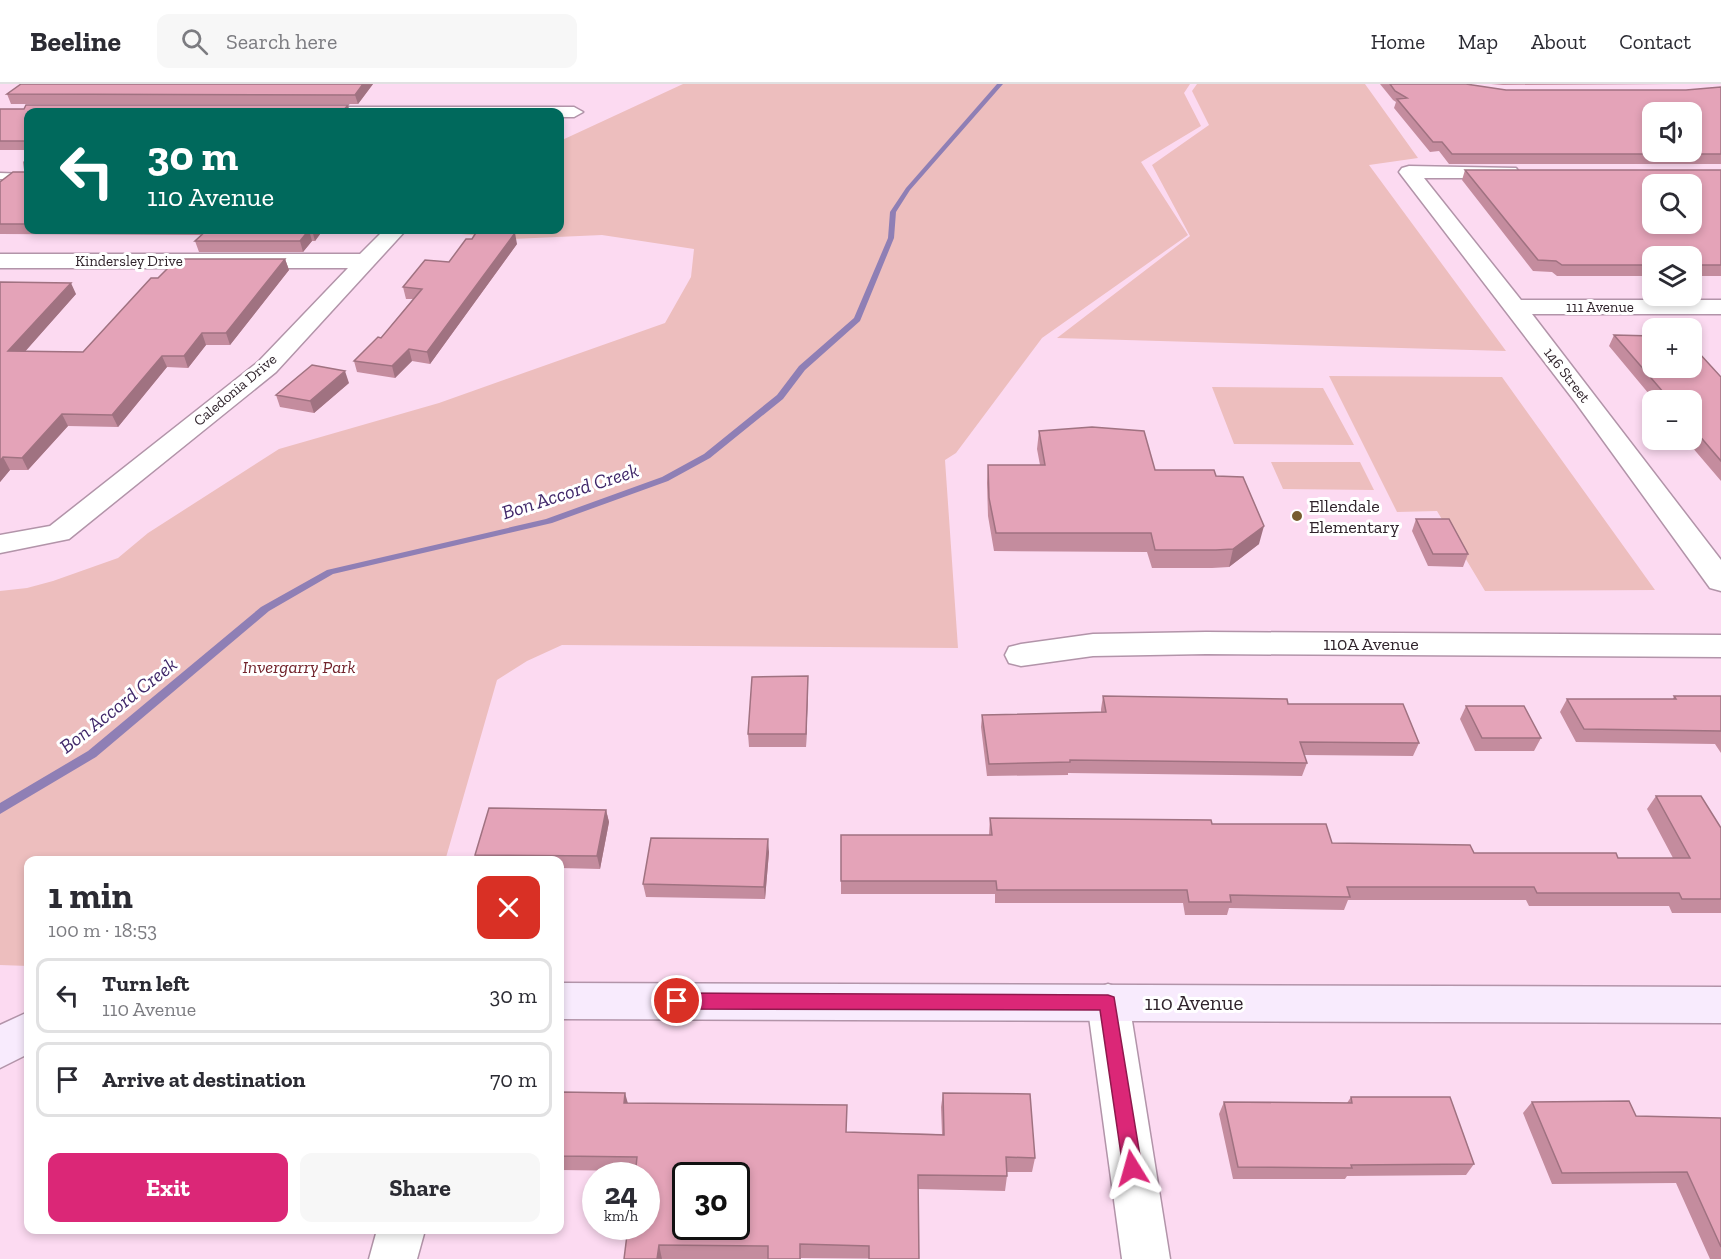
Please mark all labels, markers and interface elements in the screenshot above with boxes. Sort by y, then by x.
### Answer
search box [157,14,577,68]
text: Beeline [30,25,121,58]
icon: search [178,25,211,58]
text: Search here [226,28,337,55]
text: Home [1371,29,1425,54]
text: Map [1458,29,1498,54]
text: About [1531,29,1586,54]
text: Contact [1619,29,1691,54]
map controls [1642,102,1702,450]
button: sound [1642,102,1702,162]
text: 30 m [147,130,238,181]
icon: left [48,132,126,210]
button: search [1642,174,1702,234]
text: 110 Avenue [147,181,274,213]
button: layers [1642,246,1702,306]
street label: Kindersley Drive [75,252,183,270]
street label: 111 Avenue [1566,298,1634,316]
button: + [1642,318,1702,378]
street label: 146 Street [1540,344,1594,406]
street label: Caledonia Drive [190,350,280,430]
button: − [1642,390,1702,450]
water label: Bon Accord Creek [499,458,641,524]
place label: Ellendale Elementary [1309,495,1400,538]
marker: Ellendale Elementary [1290,509,1304,523]
street label: 110A Avenue [1323,633,1419,655]
water label: Bon Accord Creek [55,652,181,758]
park label: Invergarry Park [243,656,355,678]
text: 1 min [48,874,133,917]
button: close [477,876,540,939]
text: 100 m · 18:53 [48,918,157,942]
text: Turn left [102,970,189,997]
pin [651,975,702,1026]
icon: left [51,979,84,1012]
text: 30 m [490,982,537,1009]
icon: arrive [660,984,693,1017]
street label: 110 Avenue [1145,990,1244,1015]
text: 110 Avenue [102,997,196,1021]
icon: arrive [51,1063,84,1096]
text: Arrive at destination [102,1066,305,1093]
text: 70 m [490,1066,537,1093]
position arrow [1100,1136,1164,1200]
button: Exit [48,1153,288,1222]
button: Share [300,1153,540,1222]
speed limit sign: 30 [672,1162,750,1240]
text: 24 [604,1176,638,1212]
text: km/h [604,1207,638,1225]

